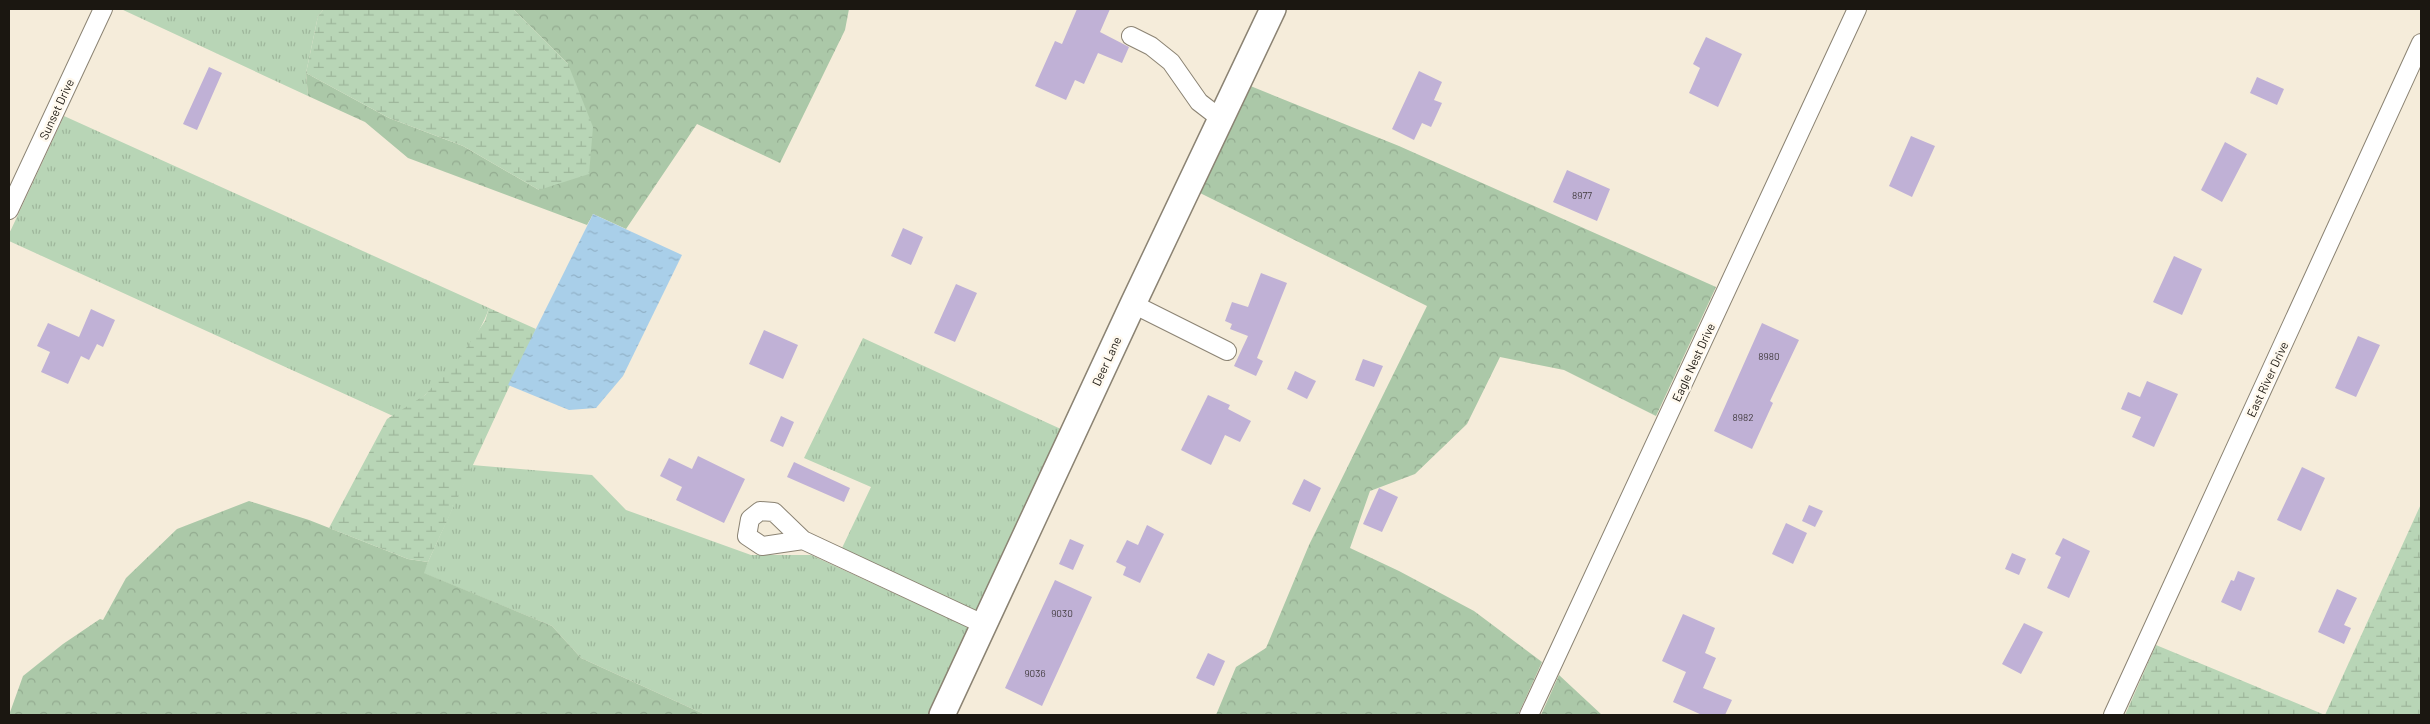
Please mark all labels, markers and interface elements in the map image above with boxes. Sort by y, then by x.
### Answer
street label: Sunset Drive [36,76,76,142]
house number: 8977 [1572,189,1592,201]
street label: Eagle Nest Drive [1669,321,1717,403]
street label: Deer Lane [1089,334,1123,388]
street label: East River Drive [2243,339,2291,419]
house number: 8980 [1758,350,1780,362]
house number: 8982 [1733,411,1754,423]
house number: 9030 [1051,607,1073,619]
house number: 9036 [1024,667,1046,679]

